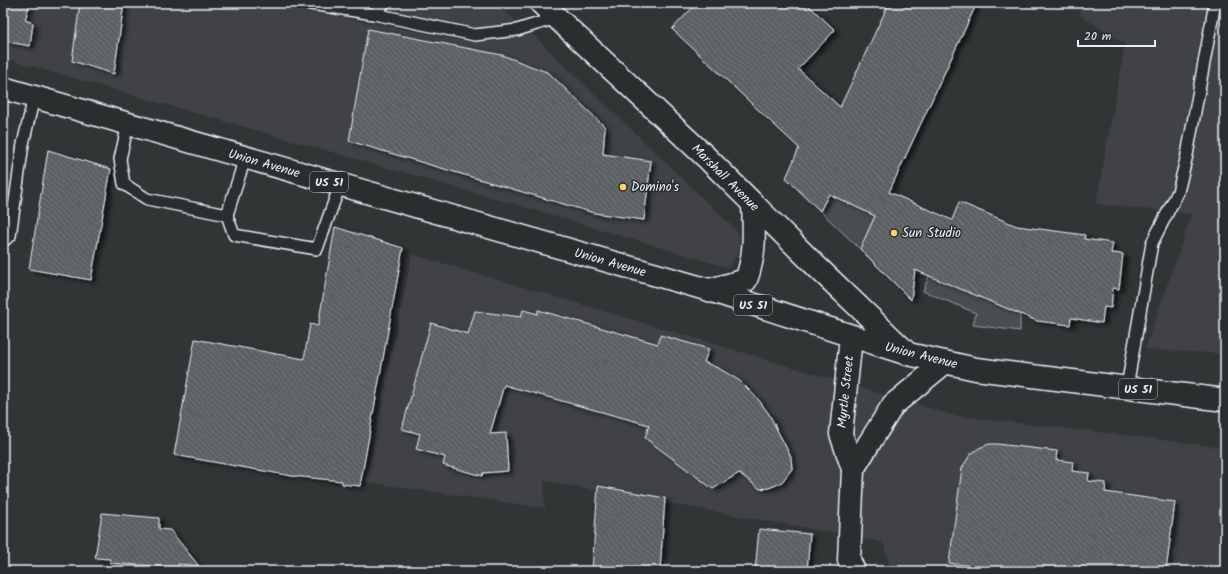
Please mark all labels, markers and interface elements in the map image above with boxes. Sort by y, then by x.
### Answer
scale bar [1078,22,1155,48]
text: 20 m [1084,27,1112,46]
street label: Marshall Avenue [686,139,764,217]
street label: Union Avenue [225,144,303,184]
road number: US 51 [310,172,348,192]
place label: Domino's [631,177,679,198]
marker: Domino's [618,182,628,192]
place label: Sun Studio [902,223,961,244]
marker: Sun Studio [889,228,899,238]
street label: Union Avenue [571,243,649,283]
road number: US 51 [734,295,772,315]
street label: Union Avenue [883,337,960,375]
street label: Myrtle Street [832,354,860,429]
road number: US 51 [1119,379,1157,399]

